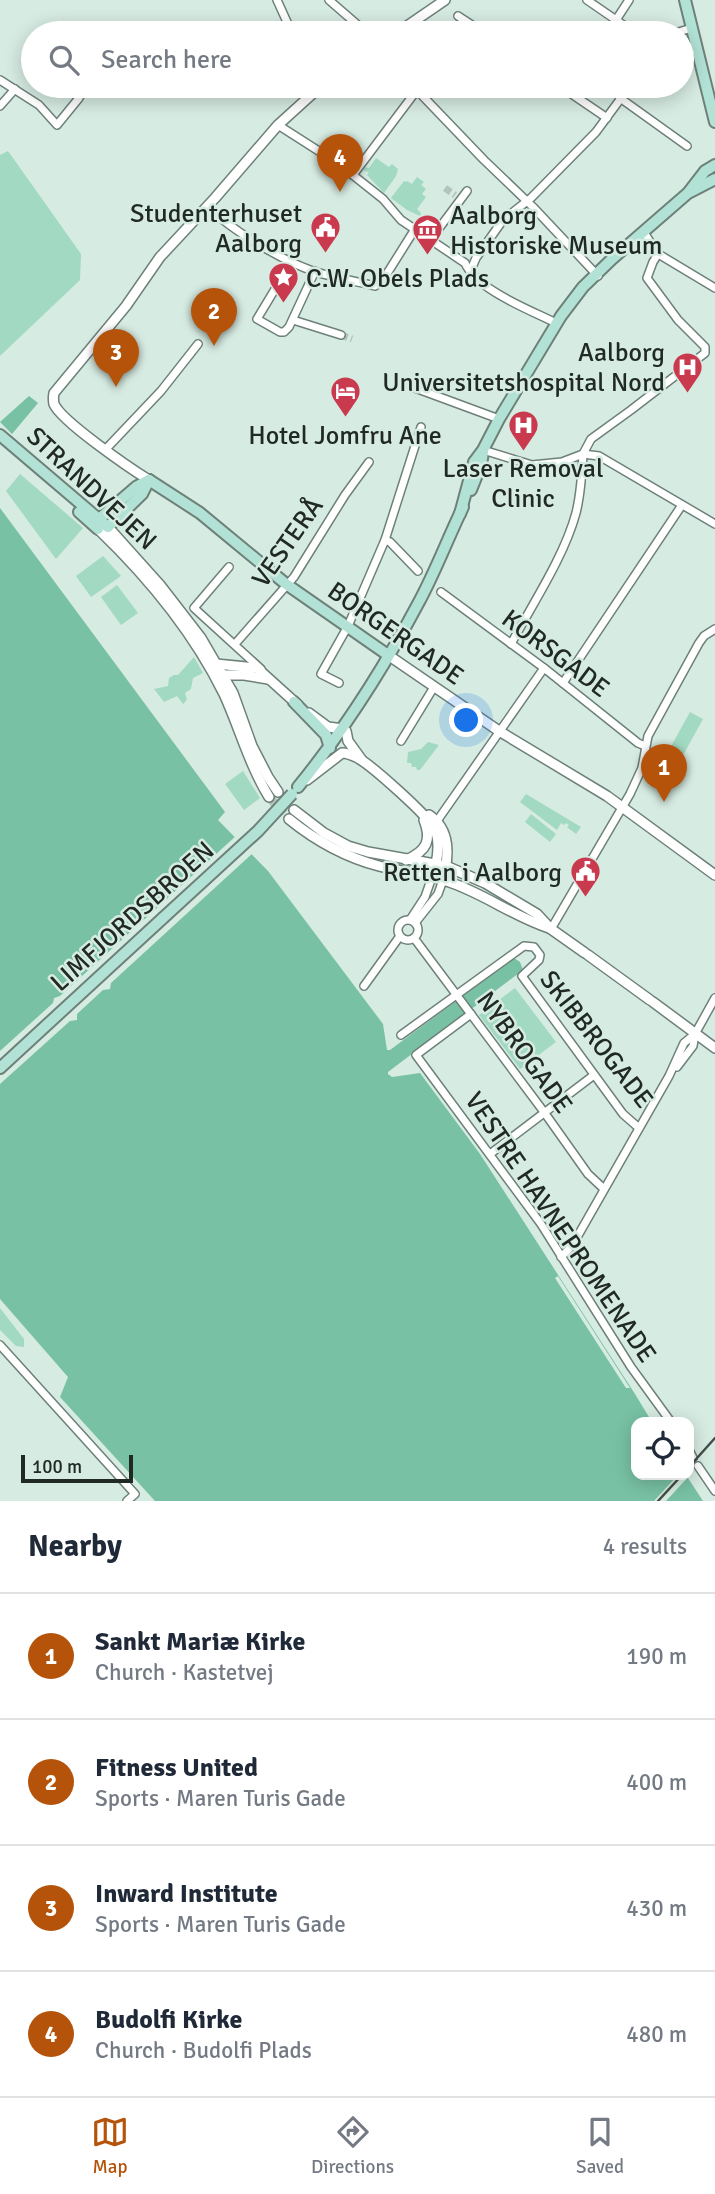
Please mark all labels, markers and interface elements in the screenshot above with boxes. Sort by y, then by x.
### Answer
search box [21,21,694,98]
icon: search [45,41,83,79]
text: Search here [101,44,232,76]
pin: 4 [317,134,363,192]
place label: Studenterhuset Aalborg [130,198,302,260]
place label: Aalborg Historiske Museum [450,200,663,262]
public building icon: Studenterhuset Aalborg [308,211,342,255]
museum icon: Aalborg Historiske Museum [410,213,444,257]
place icon: C.W. Obels Plads [266,261,300,305]
place label: C.W. Obels Plads [306,263,489,295]
pin: 2 [191,288,237,346]
pin: 3 [93,329,139,387]
place label: Aalborg Universitetshospital Nord [382,337,665,399]
hospital icon: Aalborg Universitetshospital Nord [671,350,705,394]
hotel icon: Hotel Jomfru Ane [328,375,362,419]
hospital icon: Laser Removal Clinic [506,408,540,452]
street label: STRANDVEJEN [20,420,163,557]
place label: Hotel Jomfru Ane [248,420,442,452]
place label: Laser Removal Clinic [442,453,604,515]
street label: VESTERÅ [245,491,330,594]
street label: BORGERGADE [321,575,470,692]
street label: KORSGADE [495,603,616,705]
your location [449,703,483,737]
pin: 1 [641,744,687,802]
street label: LIMFJORDSBROEN [44,835,221,999]
public building icon: Retten i Aalborg [568,855,602,899]
place label: Retten i Aalborg [383,857,562,889]
street label: SKIBBROGADE [533,965,660,1115]
street label: NYBROGADE [469,985,579,1120]
street label: VESTRE HAVNEPROMENADE [458,1086,663,1369]
map controls [631,1417,694,1480]
button: locate [631,1417,694,1480]
scale bar [21,1452,133,1484]
text: 100 m [32,1455,82,1479]
text: Nearby [28,1528,122,1565]
text: 4 results [603,1532,687,1561]
text: Sankt Mariæ Kirke [95,1626,305,1658]
text: 1 [45,1642,57,1671]
text: 190 m [626,1642,687,1671]
text: Church · Kastetvej [95,1658,274,1687]
text: Fitness United [95,1752,258,1784]
text: 2 [45,1768,57,1797]
text: 400 m [626,1768,687,1797]
text: Sports · Maren Turis Gade [95,1784,346,1813]
text: Inward Institute [95,1878,278,1910]
text: 3 [45,1894,57,1923]
text: 430 m [626,1894,687,1923]
text: Sports · Maren Turis Gade [95,1910,346,1939]
text: Budolfi Kirke [95,2004,242,2036]
text: 4 [45,2020,57,2049]
text: 480 m [626,2020,687,2049]
text: Church · Budolfi Plads [95,2036,312,2065]
tab: Map [91,2113,129,2179]
tab: Directions [311,2113,394,2179]
tab: Saved [576,2113,624,2179]

